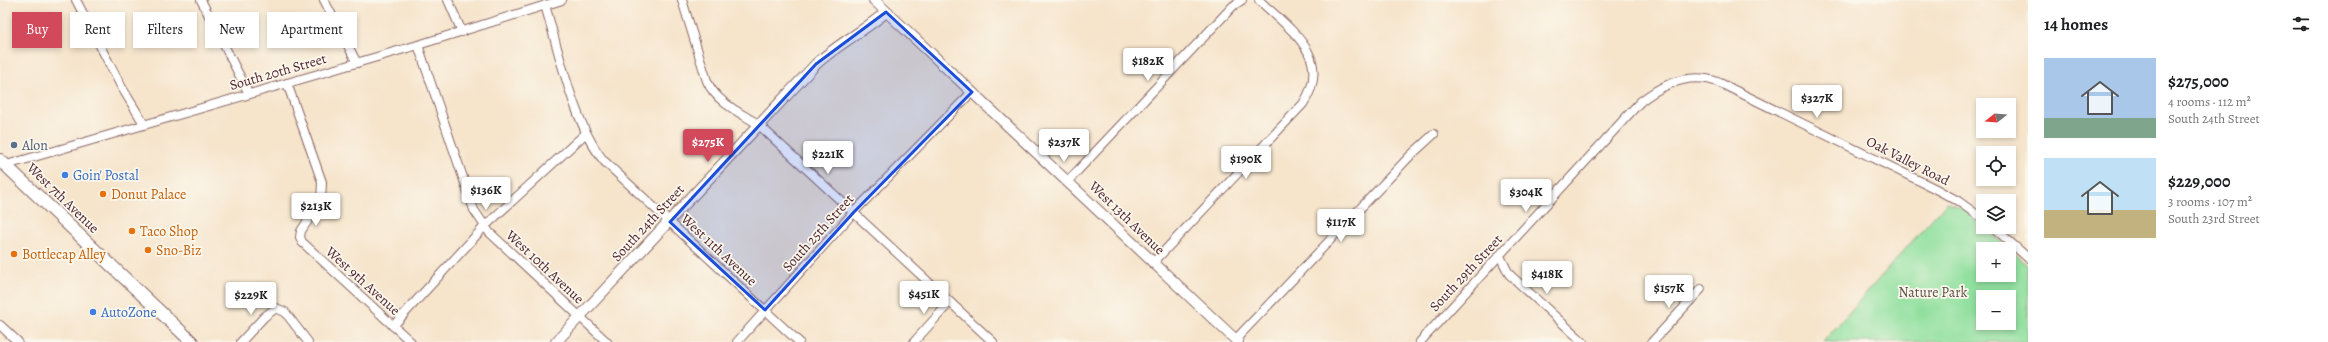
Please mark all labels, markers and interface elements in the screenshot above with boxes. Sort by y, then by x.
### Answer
chip: Buy [12,12,62,48]
chip: Rent [70,12,125,48]
chip: Filters [133,12,197,48]
chip: New [205,12,259,48]
chip: Apartment [267,12,357,48]
text: 14 homes [2044,13,2108,36]
icon: filters [2290,13,2312,35]
pin: $182K [1120,48,1176,82]
street label: South 20th Street [227,49,329,95]
text: $182K [1132,52,1164,69]
text: $275,000 [2168,70,2229,93]
icon: home [2076,74,2124,122]
pin: $327K [1789,85,1845,119]
text: $327K [1801,89,1833,106]
text: 4 rooms · 112 m² [2168,93,2251,110]
north arrow [1976,98,2016,138]
map controls [1976,98,2016,330]
text: South 24th Street [2168,110,2260,127]
pin: $275K [680,129,736,163]
pin: $237K [1036,129,1092,163]
street label: Oak Valley Road [1863,132,1953,190]
text: $275K [692,133,724,150]
text: $237K [1048,133,1080,150]
place label: Alon [21,136,48,155]
marker: Alon [9,140,19,150]
pin: $221K [800,141,856,175]
text: $221K [812,145,844,162]
pin: $190K [1218,146,1274,180]
button: locate [1976,146,2016,186]
text: $190K [1230,150,1262,167]
street label: West 7th Avenue [22,158,103,237]
place label: Goin' Postal [73,166,139,185]
marker: Goin' Postal [60,170,70,180]
text: $229,000 [2168,170,2230,193]
icon: home [2076,174,2124,222]
street label: West 13th Avenue [1084,176,1169,259]
pin: $136K [458,177,514,211]
pin: $304K [1498,179,1554,213]
street label: South 24th Street [607,180,689,266]
text: $136K [471,181,501,198]
text: $304K [1510,183,1542,200]
place label: Donut Palace [111,185,186,204]
marker: Donut Palace [98,189,108,199]
street label: South 25th Street [778,190,858,276]
pin: $213K [288,193,344,227]
text: 3 rooms · 107 m² [2168,193,2252,210]
button: layers [1976,194,2016,234]
text: $213K [300,197,332,214]
street label: West 11th Avenue [676,209,761,290]
pin: $117K [1313,209,1369,243]
text: South 23rd Street [2168,210,2260,227]
text: $117K [1326,213,1356,230]
place label: Taco Shop [140,222,198,241]
street label: West 10th Avenue [501,225,588,308]
marker: Taco Shop [127,226,137,236]
street label: South 29th Street [1425,230,1507,316]
place label: Sno-Biz [156,241,201,260]
street label: West 9th Avenue [321,242,404,320]
button: + [1976,242,2016,282]
place label: Bottlecap Alley [22,245,107,264]
marker: Sno-Biz [143,245,153,255]
marker: Bottlecap Alley [9,249,19,259]
pin: $418K [1519,261,1575,295]
text: $418K [1531,265,1563,282]
pin: $157K [1641,275,1697,309]
text: $157K [1654,279,1684,296]
pin: $451K [896,281,952,315]
pin: $229K [223,282,279,316]
park label: Nature Park [1898,283,1968,302]
text: $451K [909,285,939,302]
text: $229K [234,286,268,303]
button: − [1976,290,2016,330]
place label: AutoZone [100,303,157,322]
marker: AutoZone [88,307,98,317]

